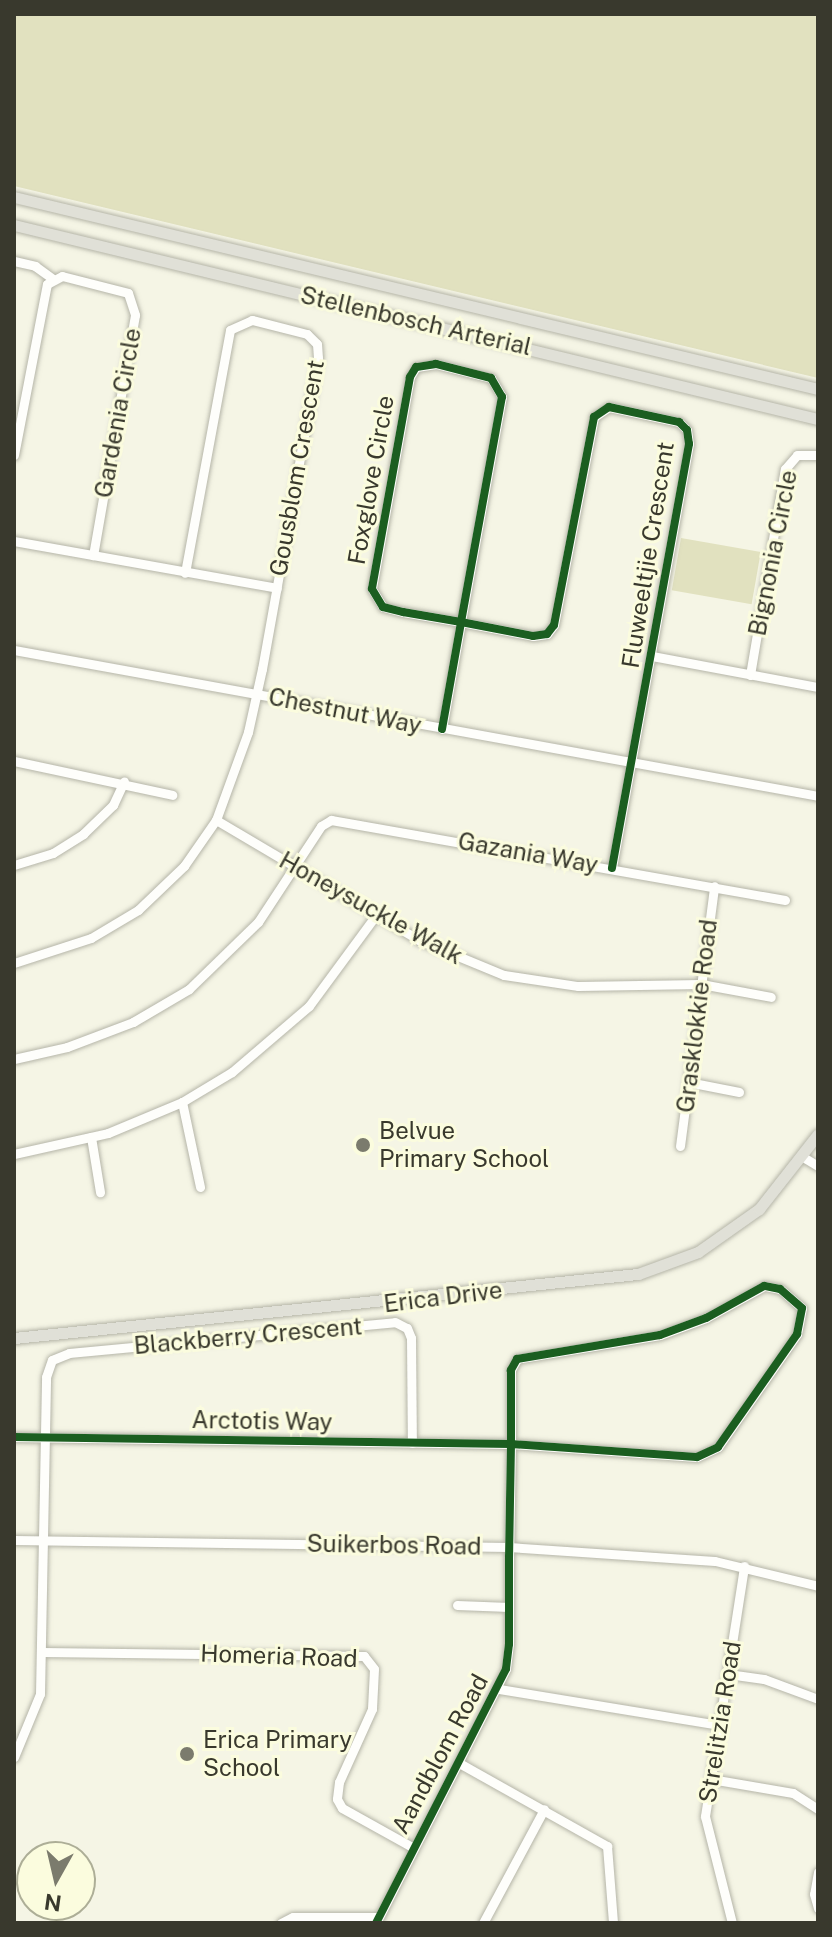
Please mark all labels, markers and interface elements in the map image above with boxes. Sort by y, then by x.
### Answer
street label: Stellenbosch Arterial [298,280,534,362]
street label: Gardenia Circle [89,326,147,500]
street label: Gousblom Crescent [264,358,330,578]
street label: Foxglove Circle [342,393,400,567]
street label: Fluweeltjie Crescent [616,440,680,670]
street label: Bignonia Circle [743,468,803,638]
street label: Chestnut Way [266,682,424,740]
street label: Gazania Way [455,826,601,880]
street label: Honeysuckle Walk [274,845,468,971]
street label: Grasklokkie Road [671,918,723,1114]
place label: Belvue Primary School [379,1117,549,1173]
marker: Belvue Primary School [354,1136,372,1154]
street label: Erica Drive [382,1275,504,1319]
street label: Blackberry Crescent [133,1312,363,1360]
street label: Arctotis Way [191,1405,333,1437]
street label: Suikerbos Road [306,1529,482,1561]
street label: Homeria Road [200,1639,358,1673]
street label: Strelitzia Road [693,1639,747,1805]
street label: Aandblom Road [386,1669,494,1839]
place label: Erica Primary School [203,1726,352,1782]
marker: Erica Primary School [178,1745,196,1763]
north arrow [16,1841,96,1921]
text: N [43,1889,63,1917]

